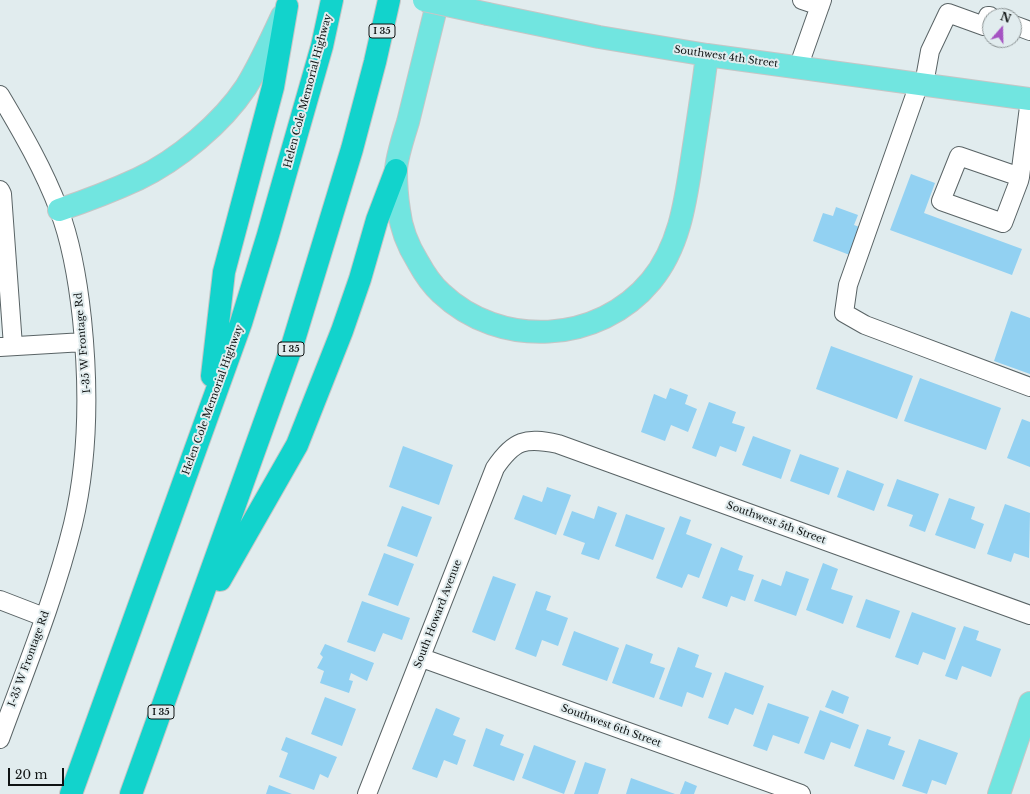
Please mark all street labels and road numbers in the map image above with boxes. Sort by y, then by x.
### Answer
street label: Helen Cole Memorial Highway [282,13,334,169]
road number: I 35 [369,24,395,38]
street label: Southwest 4th Street [673,44,779,70]
street label: I-35 W Frontage Rd [73,292,93,394]
street label: Helen Cole Memorial Highway [180,323,246,477]
road number: I 35 [278,342,304,356]
street label: Southwest 5th Street [725,499,827,547]
street label: South Howard Avenue [412,558,464,670]
street label: I-35 W Frontage Rd [6,609,52,709]
street label: Southwest 6th Street [559,702,663,750]
road number: I 35 [148,705,174,719]

